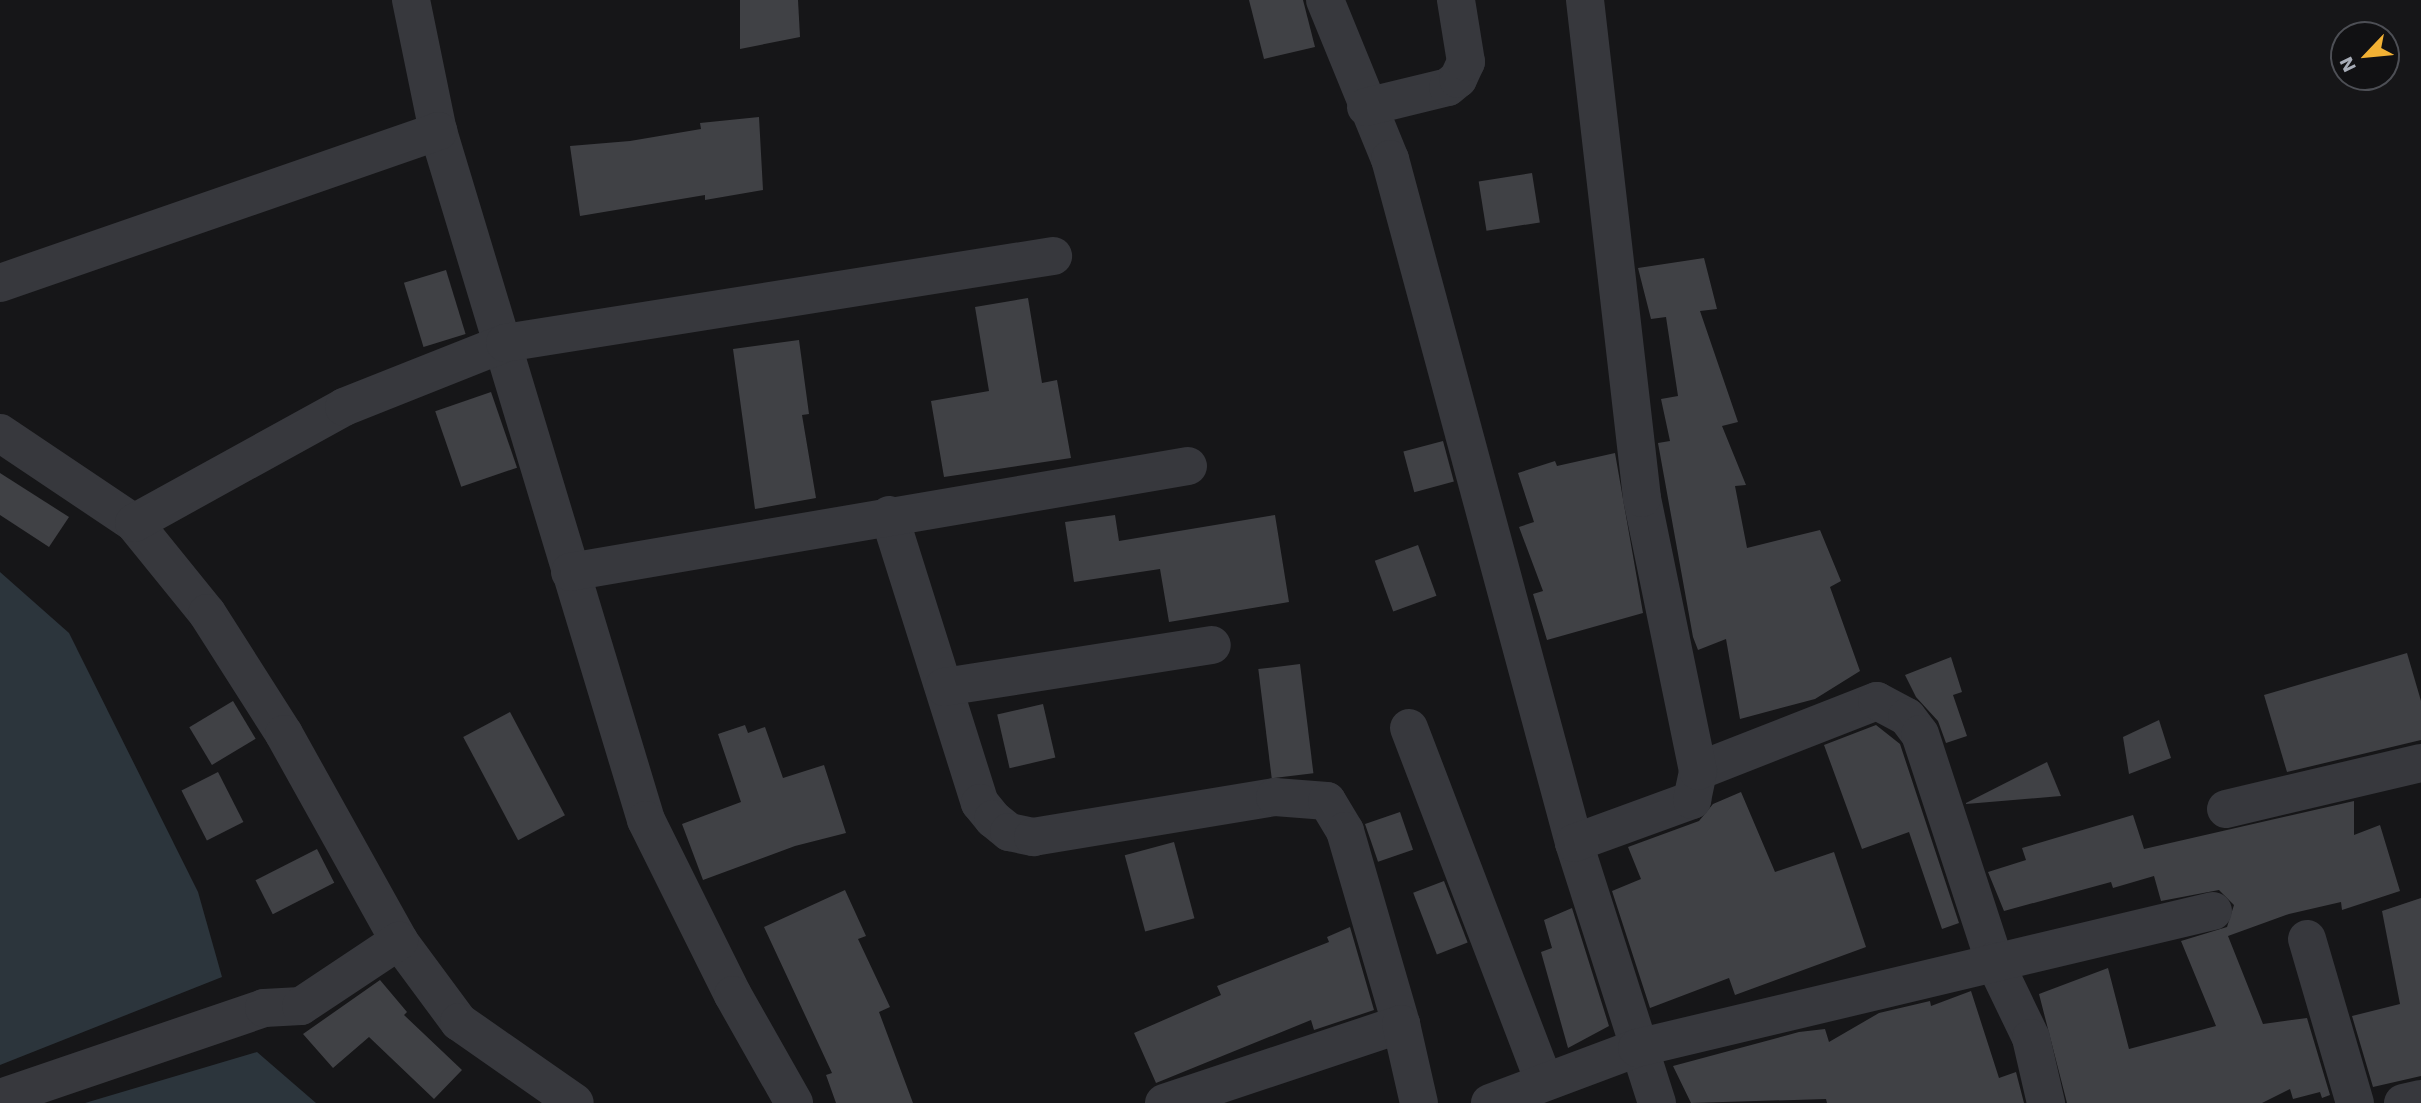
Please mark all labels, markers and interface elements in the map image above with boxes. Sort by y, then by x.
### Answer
north arrow [2330,21,2400,91]
text: N [2334,53,2361,76]

